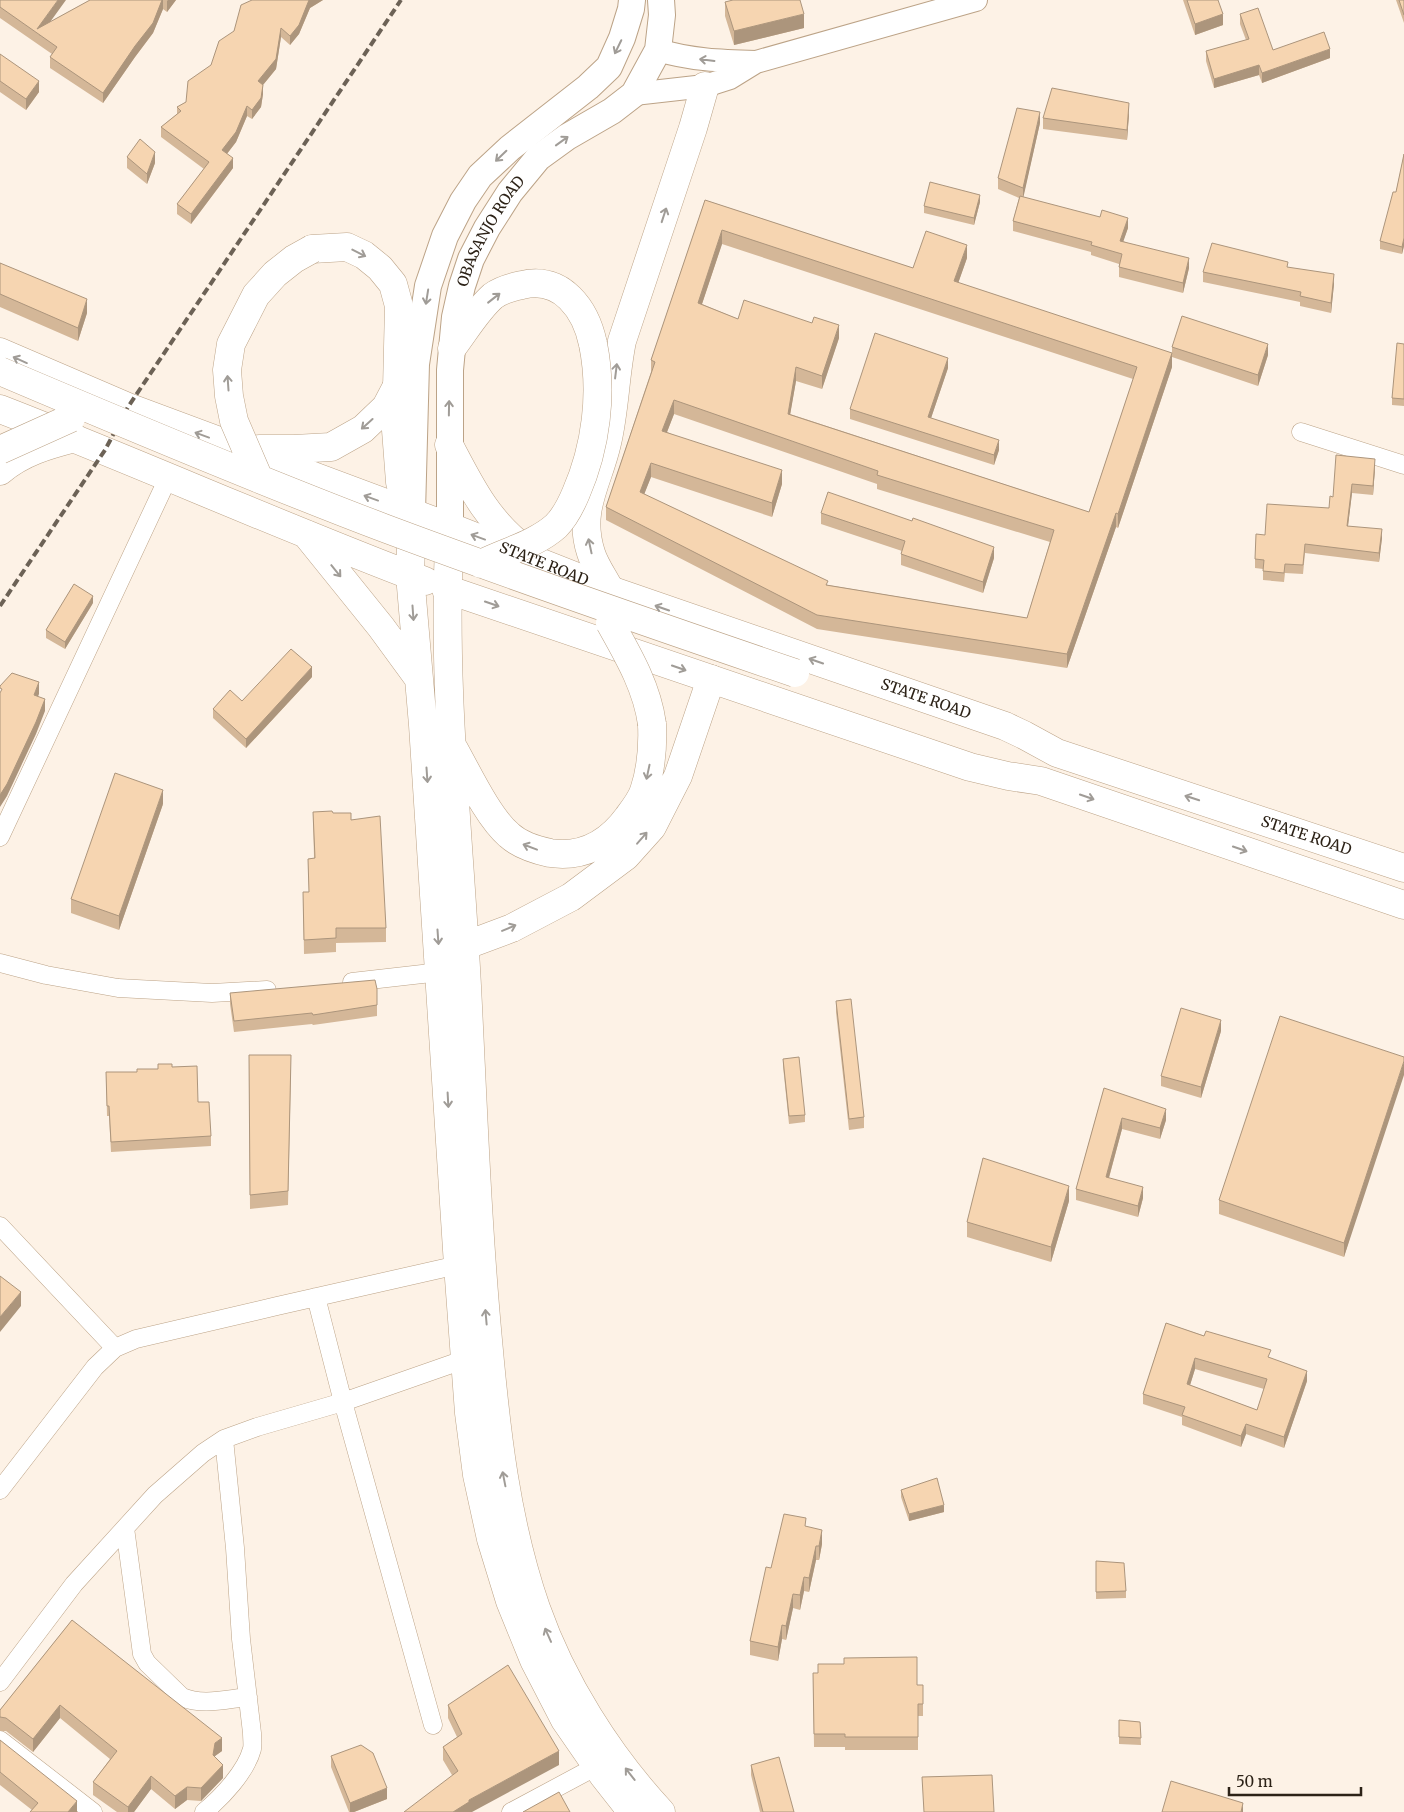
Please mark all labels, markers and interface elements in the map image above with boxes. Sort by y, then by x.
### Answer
one-way arrow [613,39,623,54]
one-way arrow [700,55,716,65]
one-way arrow [555,135,568,146]
one-way arrow [495,150,507,162]
street label: OBASANJO ROAD [452,172,528,289]
one-way arrow [660,208,669,224]
one-way arrow [351,249,366,258]
one-way arrow [421,289,431,305]
one-way arrow [488,292,501,303]
one-way arrow [13,355,28,365]
one-way arrow [611,363,621,379]
one-way arrow [223,376,233,392]
one-way arrow [444,400,454,416]
one-way arrow [361,418,374,430]
one-way arrow [195,430,211,439]
one-way arrow [364,493,379,502]
one-way arrow [471,532,486,541]
street label: STATE ROAD [497,537,591,590]
one-way arrow [585,539,594,555]
one-way arrow [330,564,341,577]
one-way arrow [484,600,500,609]
one-way arrow [655,603,670,612]
one-way arrow [409,605,418,621]
one-way arrow [808,656,824,665]
one-way arrow [671,664,687,673]
street label: STATE ROAD [878,674,974,723]
one-way arrow [643,763,652,779]
one-way arrow [422,767,431,783]
one-way arrow [1078,793,1094,802]
one-way arrow [1184,793,1200,802]
street label: STATE ROAD [1259,811,1354,859]
one-way arrow [636,831,648,844]
one-way arrow [523,842,538,851]
one-way arrow [1232,845,1248,854]
one-way arrow [501,923,516,933]
one-way arrow [433,929,442,945]
one-way arrow [443,1091,452,1107]
one-way arrow [481,1310,490,1326]
one-way arrow [498,1471,508,1487]
one-way arrow [542,1628,552,1643]
scale bar [1229,1764,1362,1796]
one-way arrow [624,1768,635,1781]
text: 50 m [1236,1772,1273,1791]

